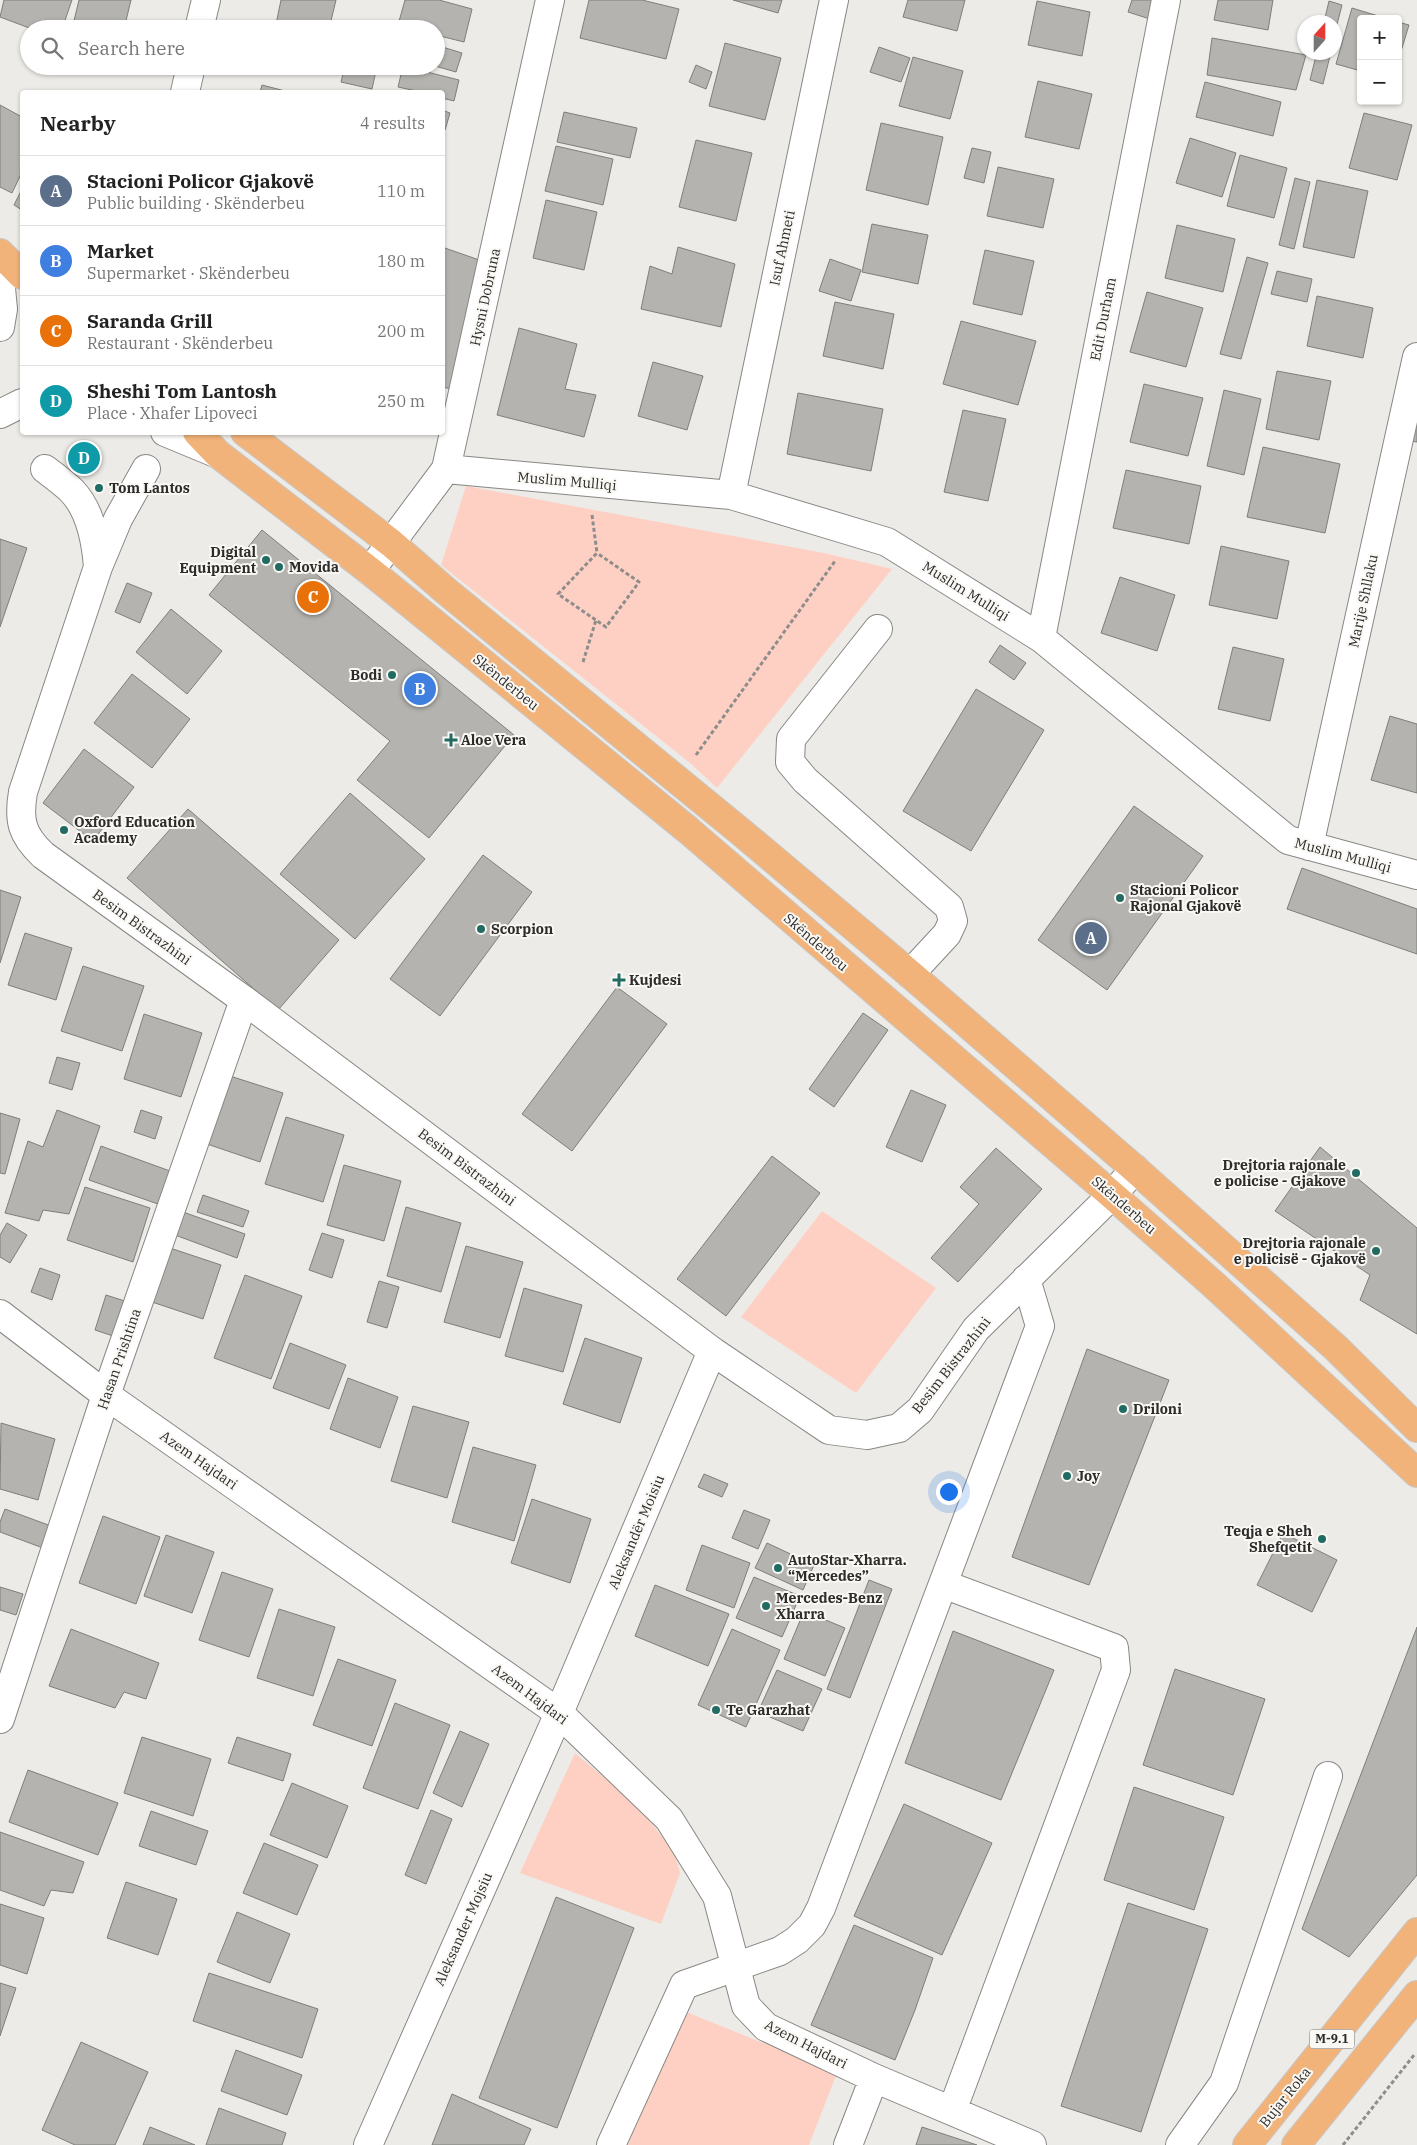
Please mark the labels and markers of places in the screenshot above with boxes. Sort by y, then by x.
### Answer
pin: D [68,439,100,477]
place label: Tom Lantos [109,479,190,497]
marker: Tom Lantos [93,482,105,494]
place label: Digital Equipment [180,543,256,577]
marker: Digital Equipment [260,554,272,566]
place label: Movida [289,558,339,576]
marker: Movida [273,561,285,573]
pin: C [297,578,329,616]
place label: Bodi [350,666,382,684]
marker: Bodi [386,669,398,681]
pin: B [404,670,436,708]
place label: Aloe Vera [461,731,526,749]
marker: Aloe Vera [445,734,457,746]
place label: Oxford Education Academy [74,813,195,847]
marker: Oxford Education Academy [58,824,70,836]
place label: Stacioni Policor Rajonal Gjakovë [1130,881,1241,915]
marker: Stacioni Policor Rajonal Gjakovë [1114,892,1126,904]
pin: A [1075,919,1107,957]
place label: Scorpion [491,920,553,938]
marker: Scorpion [475,923,487,935]
place label: Kujdesi [629,971,682,989]
marker: Kujdesi [613,974,625,986]
place label: Drejtoria rajonale e policise - Gjakove [1214,1156,1346,1190]
marker: Drejtoria rajonale e policise - Gjakove [1350,1167,1362,1179]
place label: Drejtoria rajonale e policisë - Gjakovë [1234,1234,1366,1268]
marker: Drejtoria rajonale e policisë - Gjakovë [1370,1245,1382,1257]
place label: Driloni [1133,1400,1182,1418]
marker: Driloni [1117,1403,1129,1415]
place label: Joy [1077,1467,1100,1485]
marker: Joy [1061,1470,1073,1482]
place label: Teqja e Sheh Shefqetit [1224,1522,1312,1556]
marker: Teqja e Sheh Shefqetit [1316,1533,1328,1545]
place label: AutoStar-Xharra. “Mercedes” [788,1551,907,1585]
marker: AutoStar-Xharra. “Mercedes” [772,1562,784,1574]
place label: Mercedes-Benz Xharra [776,1589,882,1623]
marker: Mercedes-Benz Xharra [760,1600,772,1612]
place label: Te Garazhat [726,1701,810,1719]
marker: Te Garazhat [710,1704,722,1716]

